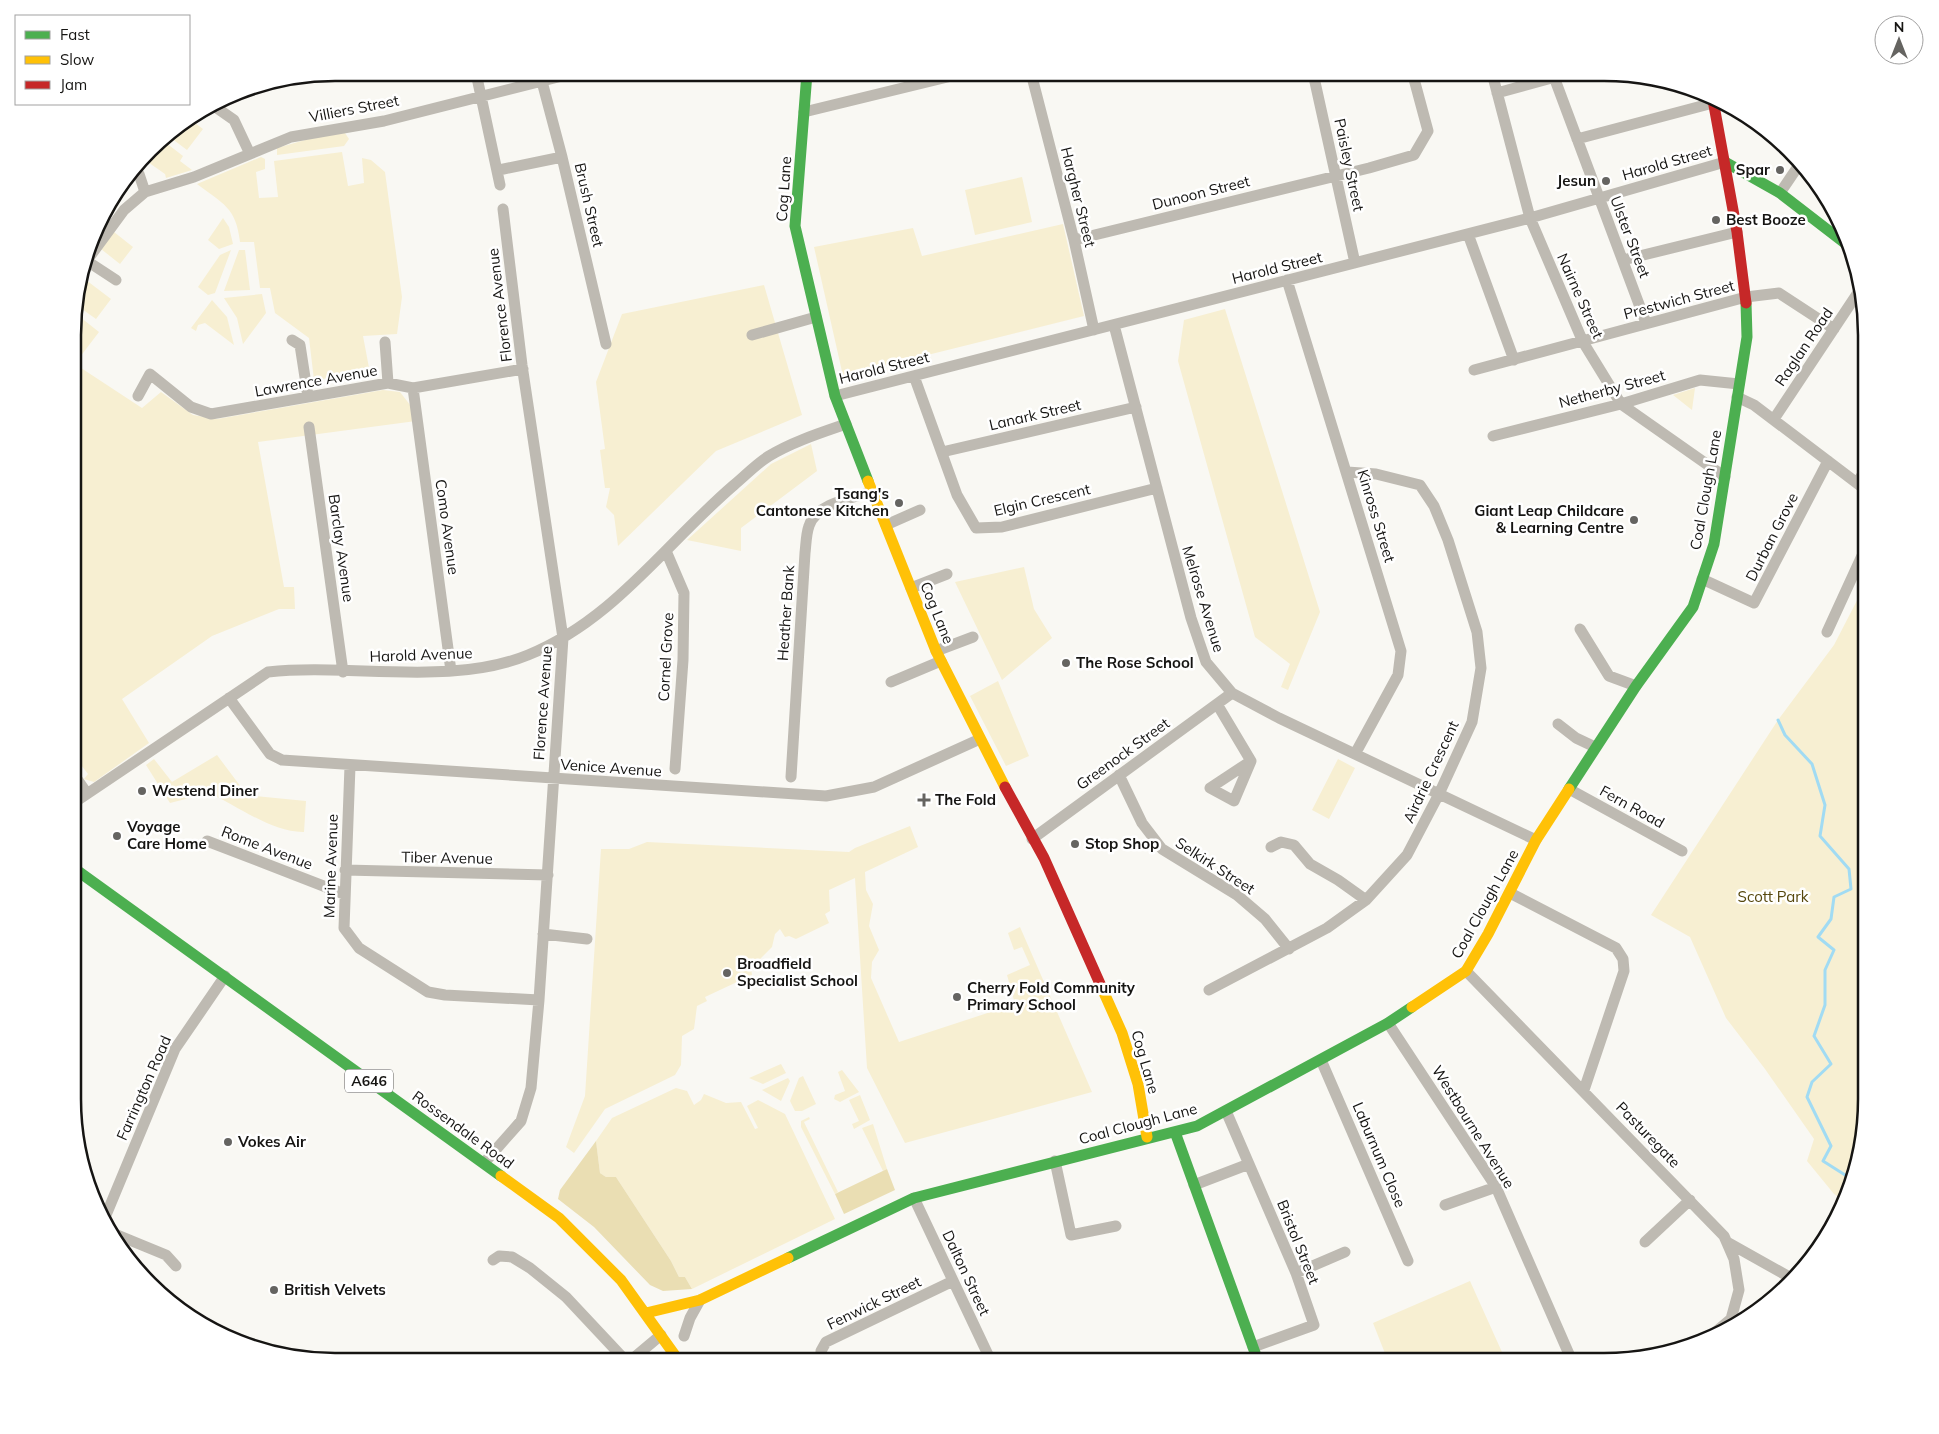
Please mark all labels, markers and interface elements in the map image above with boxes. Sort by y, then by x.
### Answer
legend [15,15,190,105]
north arrow [1874,15,1924,65]
text: N [1894,18,1904,36]
text: Fast [60,25,90,44]
text: Slow [60,50,94,69]
text: Jam [60,75,87,94]
street label: Villiers Street [307,90,400,127]
street label: Paisley Street [1330,117,1369,213]
street label: Harold Street [1620,141,1714,184]
street label: Hargher Street [1057,145,1100,249]
street label: Cog Lane [772,156,795,222]
place label: Spar [1736,160,1770,179]
street label: Brush Street [571,161,608,249]
marker: Spar [1774,164,1786,176]
street label: Dunoon Street [1150,171,1252,214]
place label: Jesun [1557,171,1596,190]
marker: Jesun [1600,175,1612,187]
street label: Ulster Street [1606,193,1655,280]
place label: Best Booze [1726,210,1806,229]
marker: Best Booze [1710,214,1722,226]
street label: Florence Avenue [483,247,516,363]
street label: Harold Street [1230,247,1324,288]
street label: Nairne Street [1553,250,1608,341]
street label: Prestwich Street [1621,276,1736,323]
street label: Raglan Road [1770,304,1837,390]
street label: Harold Street [837,347,931,388]
street label: Lawrence Avenue [253,360,379,401]
street label: Netherby Street [1557,365,1667,412]
street label: Lanark Street [987,395,1083,434]
street label: Coal Clough Lane [1686,428,1725,551]
street label: Kinross Street [1353,467,1400,565]
street label: Como Avenue [431,478,464,576]
street label: Elgin Crescent [992,479,1092,520]
place label: Tsang's Cantonese Kitchen [756,484,889,520]
street label: Durban Grove [1741,489,1802,584]
street label: Barclay Avenue [325,493,358,603]
marker: Tsang's Cantonese Kitchen [893,497,905,509]
place label: Giant Leap Childcare & Learning Centre [1474,501,1624,537]
marker: Giant Leap Childcare & Learning Centre [1628,514,1640,526]
street label: Melrose Avenue [1178,543,1229,654]
street label: Heather Bank [773,564,798,661]
street label: Cog Lane [916,579,959,647]
street label: Cornel Grove [654,612,677,702]
street label: Harold Avenue [369,643,473,666]
street label: Florence Avenue [529,645,556,761]
place label: The Rose School [1076,653,1194,672]
marker: The Rose School [1060,657,1072,669]
street label: Greenock Street [1072,713,1173,794]
street label: Airdrie Crescent [1399,718,1463,826]
street label: Venice Avenue [560,754,662,781]
place label: Westend Diner [152,781,258,800]
street label: Fern Road [1596,781,1668,832]
marker: Westend Diner [136,785,148,797]
place label: The Fold [935,790,996,809]
marker: The Fold [917,793,931,807]
street label: Marine Avenue [319,814,342,918]
place label: Voyage Care Home [126,817,207,853]
street label: Rome Avenue [219,821,316,874]
marker: Voyage Care Home [111,830,123,842]
street label: Selkirk Street [1172,833,1259,898]
place label: Stop Shop [1085,834,1159,853]
marker: Stop Shop [1069,838,1081,850]
street label: Coal Clough Lane [1447,846,1522,962]
street label: Tiber Avenue [401,847,493,868]
park label: Scott Park [1738,887,1809,906]
place label: Broadfield Specialist School [737,954,858,990]
marker: Broadfield Specialist School [721,967,733,979]
place label: Cherry Fold Community Primary School [967,978,1136,1014]
marker: Cherry Fold Community Primary School [951,991,963,1003]
street label: Cog Lane [1127,1028,1164,1096]
street label: Farrington Road [112,1032,175,1143]
street label: Westbourne Avenue [1428,1062,1519,1192]
road number: A646 [345,1070,393,1092]
street label: Rossendale Road [409,1086,518,1173]
street label: Pasturegate [1612,1098,1685,1172]
street label: Coal Clough Lane [1077,1099,1199,1148]
street label: Laburnum Close [1349,1099,1410,1210]
place label: Vokes Air [237,1132,306,1151]
marker: Vokes Air [222,1136,234,1148]
street label: Bristol Street [1273,1197,1324,1287]
street label: Dalton Street [938,1227,994,1318]
street label: Fenwick Street [824,1272,924,1333]
place label: British Velvets [284,1280,386,1299]
marker: British Velvets [268,1284,280,1296]

